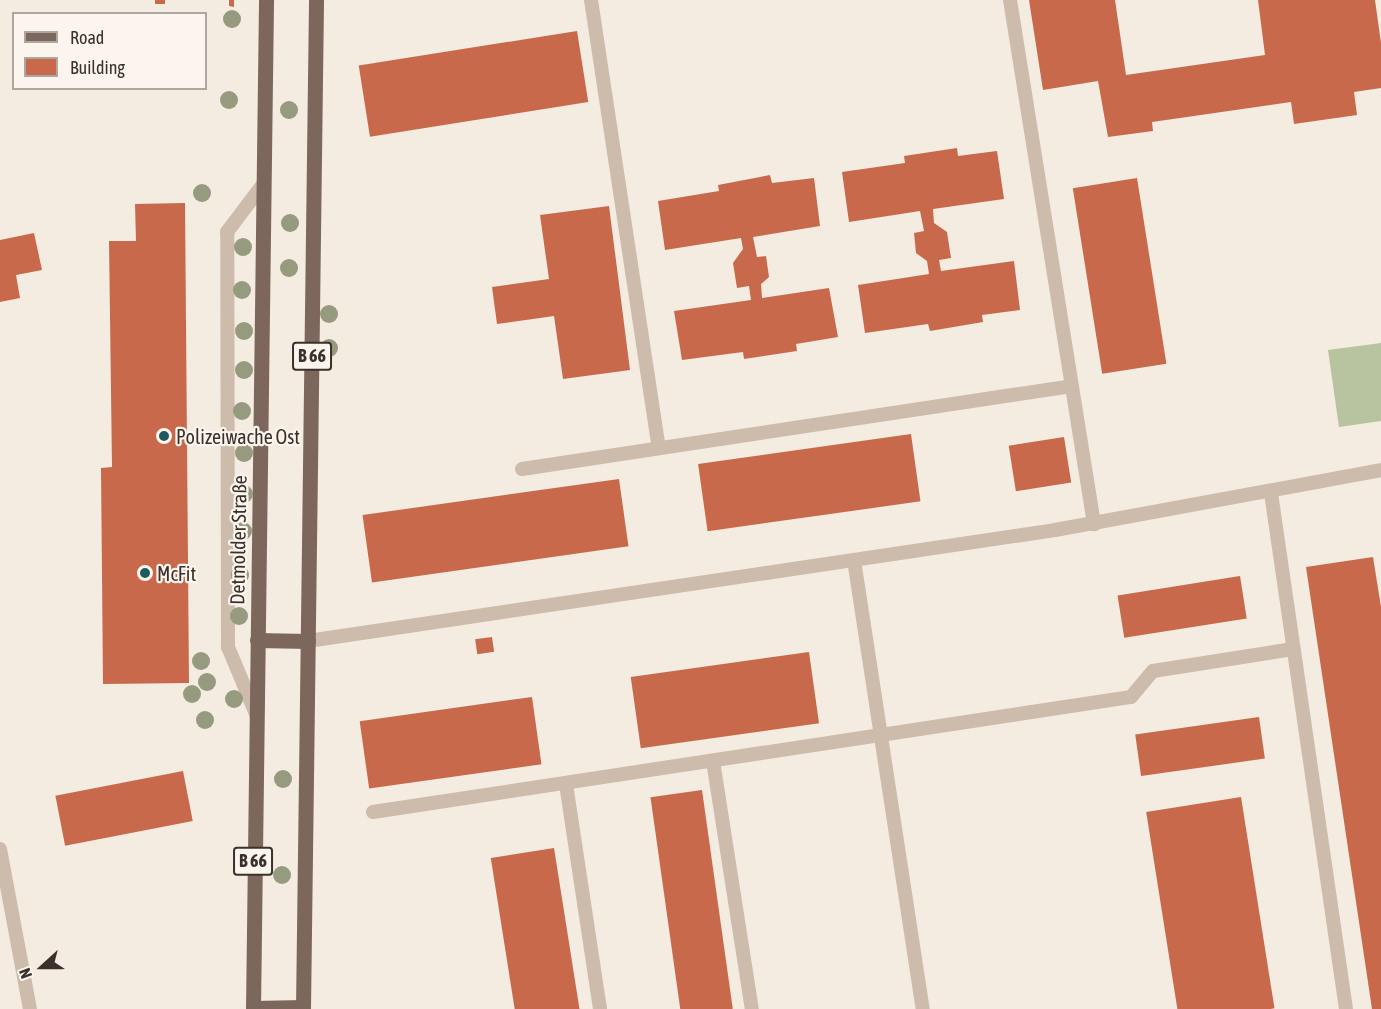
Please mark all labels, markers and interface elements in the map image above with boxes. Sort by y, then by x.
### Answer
legend [12,12,207,90]
text: Road [70,27,104,48]
text: Building [70,57,125,78]
road number: B 66 [291,341,333,371]
place label: Polizeiwache Ost [176,424,300,448]
marker: Polizeiwache Ost [157,429,171,443]
street label: Detmolder Straße [225,475,251,605]
place label: McFit [157,561,196,585]
marker: McFit [138,566,152,580]
road number: B 66 [232,846,274,876]
north arrow [12,937,72,997]
text: N [15,966,35,981]

